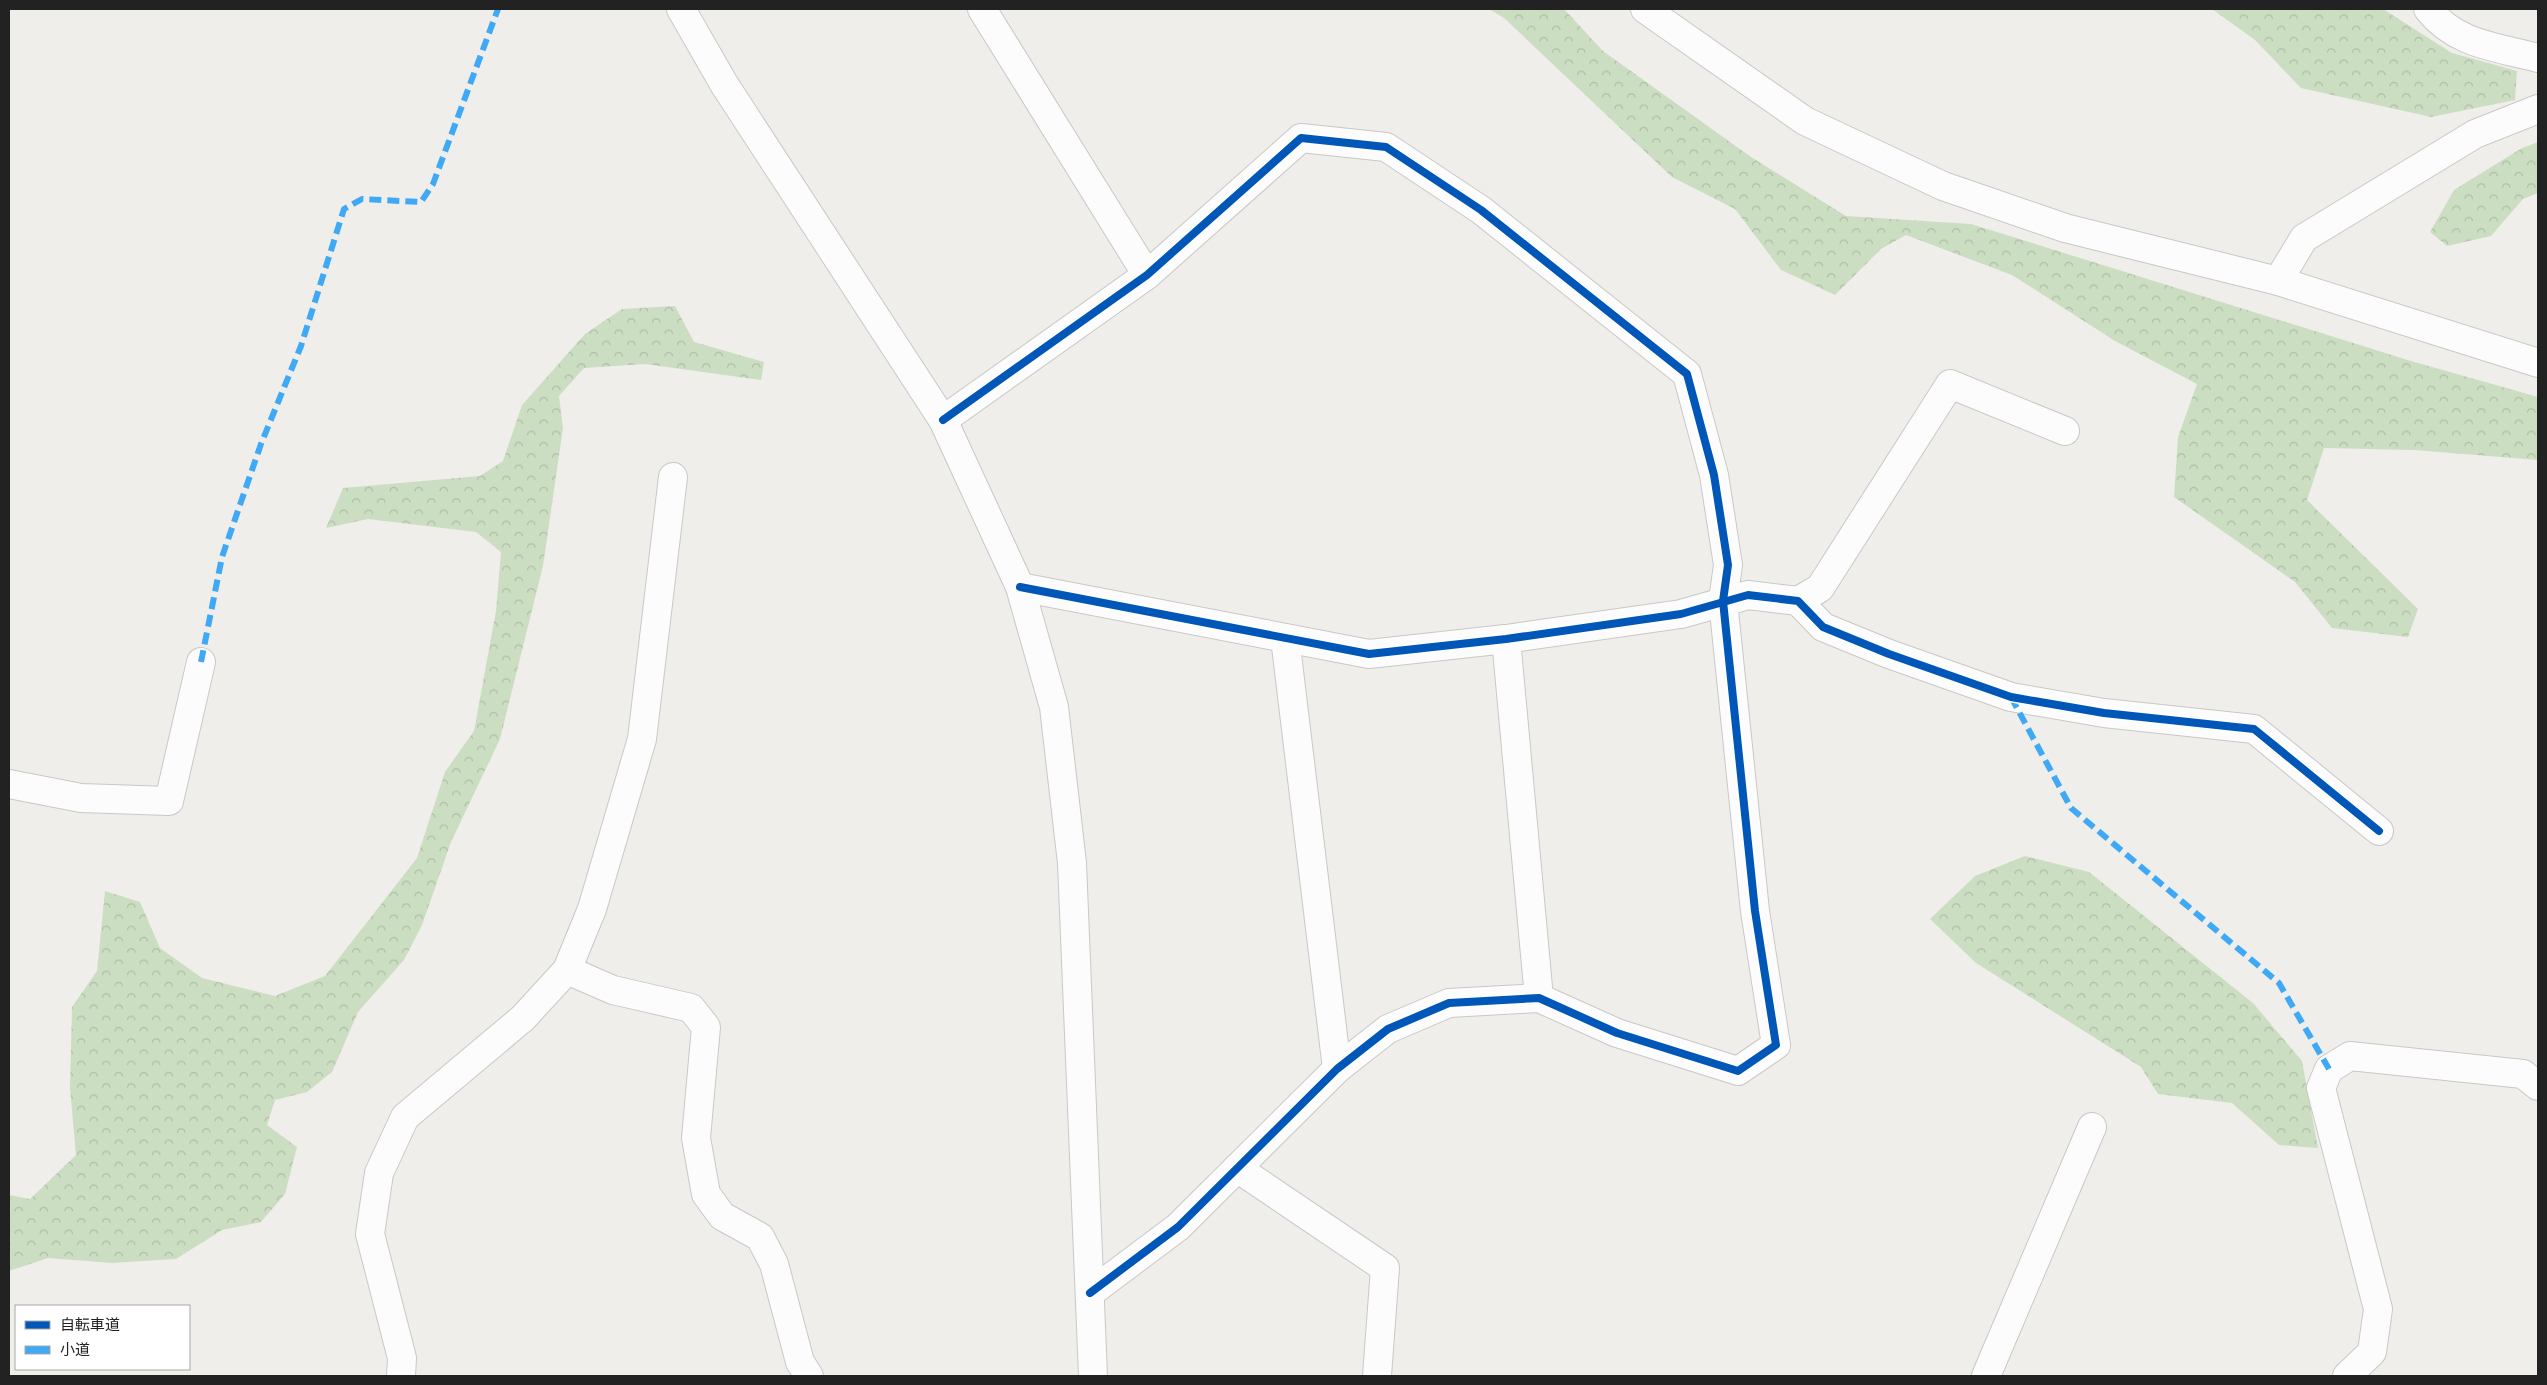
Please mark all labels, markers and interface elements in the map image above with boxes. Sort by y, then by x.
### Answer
legend [15,1305,190,1370]
text: 自転車道 [60,1314,120,1335]
text: 小道 [60,1339,90,1360]

